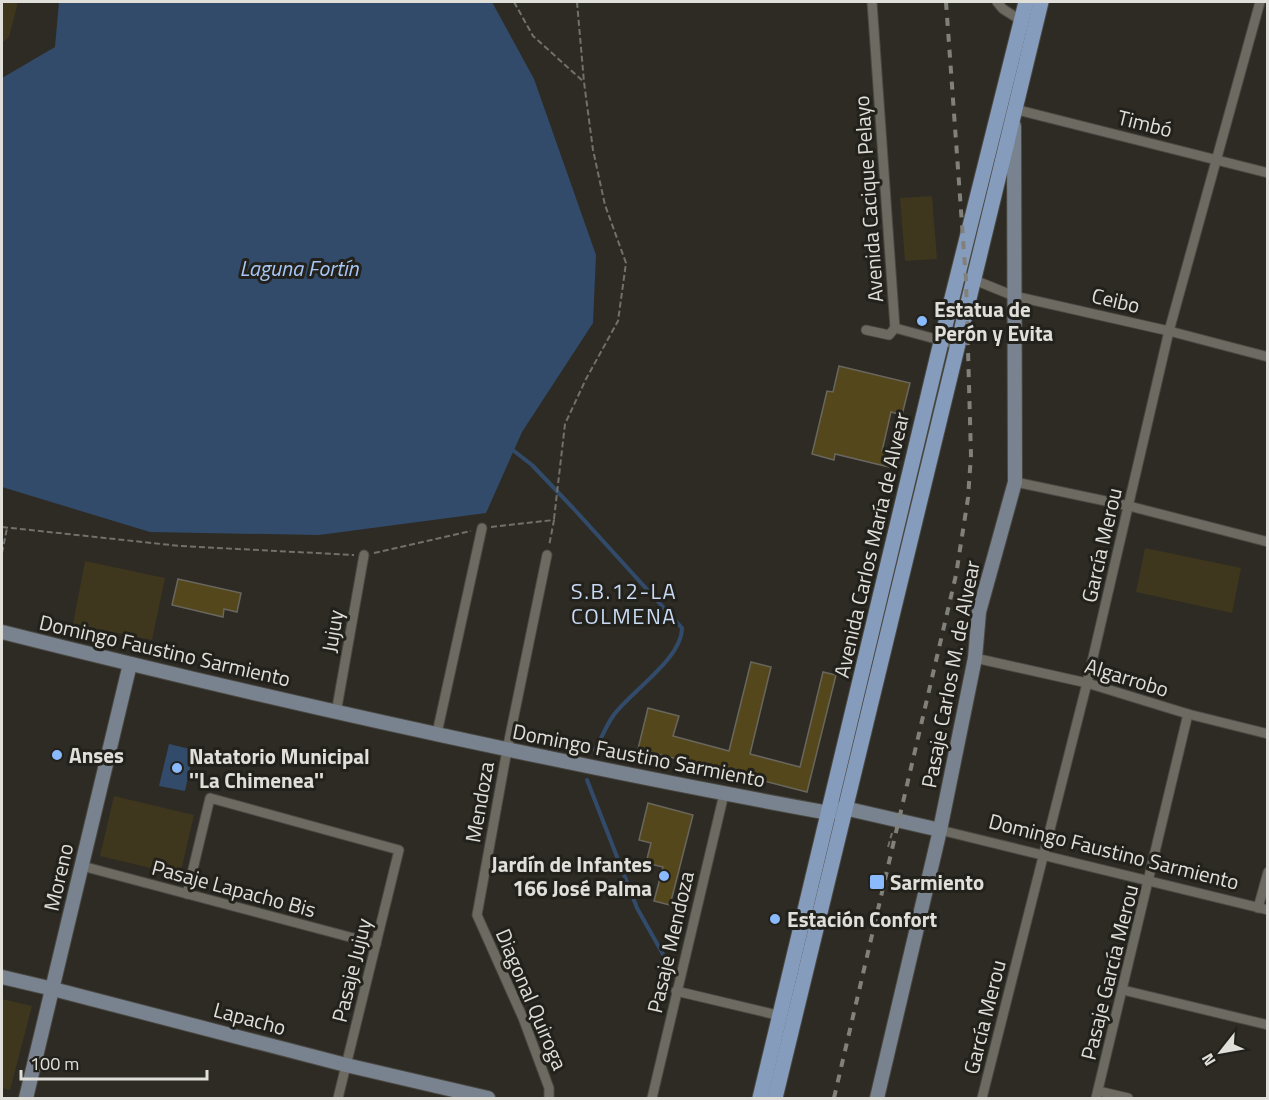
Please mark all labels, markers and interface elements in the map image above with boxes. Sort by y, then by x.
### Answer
street label: Avenida Cacique Pelayo [845,95,891,303]
street label: Timbó [1114,101,1176,145]
water label: Laguna Fortín [239,251,360,285]
street label: Ceibo [1089,279,1143,321]
place label: Estatua de Perón y Evita [934,293,1054,349]
marker: Estatua de Perón y Evita [915,314,929,328]
street label: Avenida Carlos María de Alvear [825,409,917,681]
street label: García Merou [1072,484,1130,606]
street label: Pasaje Carlos M. de Alvear [912,557,988,791]
district label: S.B.12-LA COLMENA [571,574,677,633]
street label: Domingo Faustino Sarmiento [36,606,294,694]
street label: Jujuy [312,607,352,655]
street label: Algarrobo [1081,649,1173,705]
street label: Domingo Faustino Sarmiento [510,715,768,795]
place label: Anses [69,739,124,771]
place label: Natatorio Municipal ''La Chimenea'' [189,740,370,796]
marker: Anses [50,748,64,762]
street label: Mendoza [456,759,502,845]
marker: Natatorio Municipal ''La Chimenea'' [170,761,184,775]
street label: Domingo Faustino Sarmiento [985,804,1243,898]
street label: Moreno [35,840,81,914]
place label: Jardín de Infantes 166 José Palma [491,848,652,904]
street label: Pasaje Lapacho Bis [148,851,320,925]
place label: Sarmiento [890,866,984,898]
street label: Pasaje Mendoza [638,867,702,1016]
marker: Jardín de Infantes 166 José Palma [657,869,671,883]
marker: Sarmiento [868,873,886,891]
street label: Pasaje García Merou [1072,881,1146,1063]
place label: Estación Confort [787,903,938,935]
marker: Estación Confort [768,912,782,926]
street label: Pasaje Jujuy [323,915,379,1025]
street label: Diagonal Quiroga [488,923,576,1075]
street label: García Merou [954,956,1014,1078]
street label: Lapacho [210,993,290,1043]
north arrow [1191,1022,1251,1082]
scale bar [21,1043,207,1081]
text: N [1195,1049,1221,1071]
text: 100 m [30,1050,79,1077]

